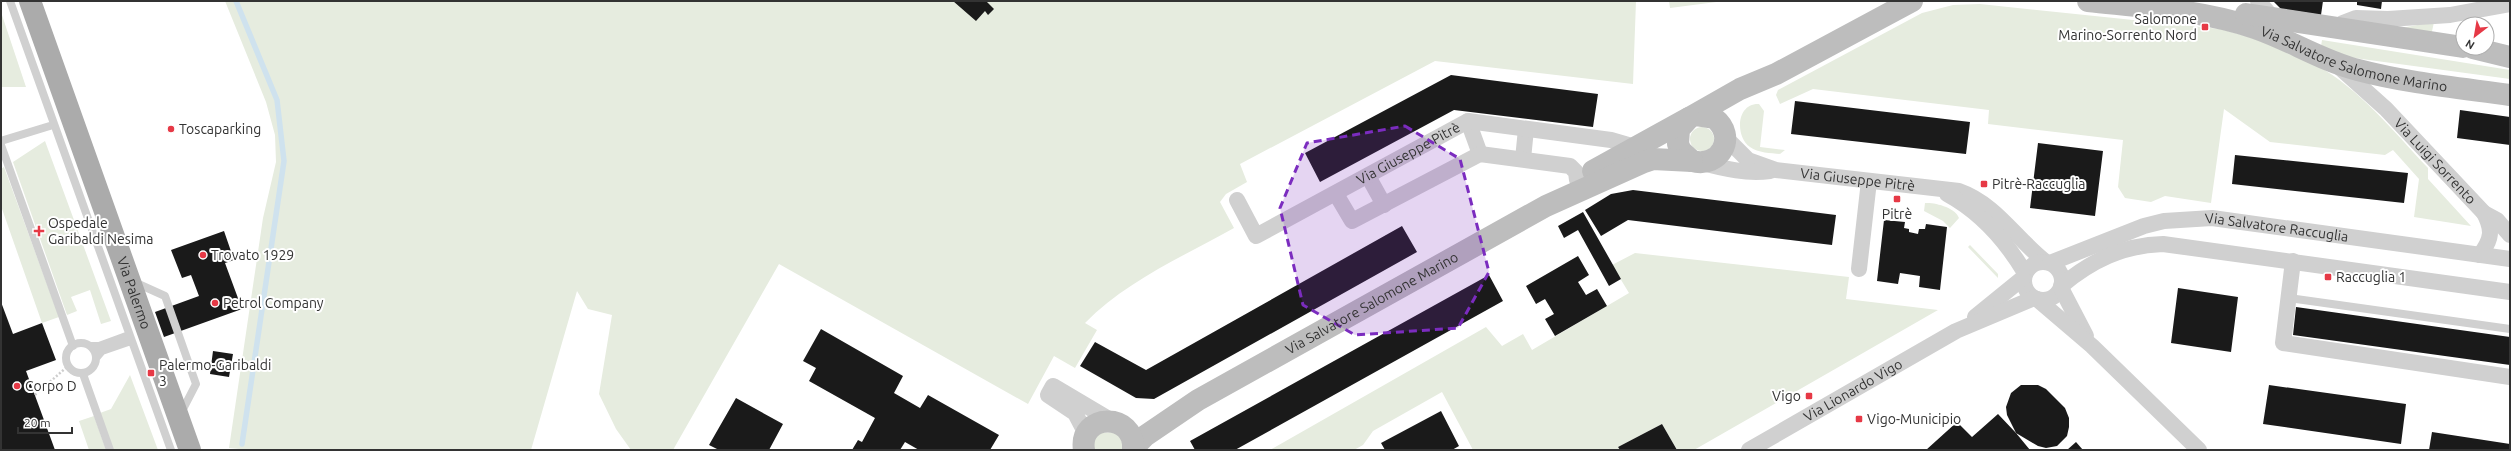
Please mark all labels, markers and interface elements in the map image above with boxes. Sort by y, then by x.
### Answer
place label: Salomone Marino-Sorrento Nord [2058,11,2197,43]
north arrow [2455,16,2495,56]
marker: Salomone Marino-Sorrento Nord [2200,22,2210,32]
street label: Via Salvatore Salomone Marino [2258,23,2448,95]
text: N [2463,37,2476,52]
street label: Via Luigi Sorrento [2391,115,2479,207]
street label: Via Giuseppe Pitrè [1354,119,1463,188]
place label: Toscaparking [179,121,261,137]
marker: Toscaparking [166,124,176,134]
street label: Via Giuseppe Pitrè [1799,165,1916,194]
place label: Pitrè-Raccuglia [1992,176,2086,192]
marker: Pitrè-Raccuglia [1979,179,1989,189]
marker: Pitrè [1892,194,1902,204]
place label: Pitrè [1882,206,1912,222]
street label: Via Salvatore Raccuglia [2204,210,2349,245]
place label: Ospedale Garibaldi Nesima [48,215,154,247]
marker: Ospedale Garibaldi Nesima [33,225,45,237]
place label: Trovato 1929 [211,247,294,263]
street label: Via Salvatore Salomone Marino [1283,249,1461,358]
marker: Trovato 1929 [198,250,208,260]
street label: Via Palermo [114,255,154,331]
place label: Raccuglia 1 [2336,269,2406,285]
marker: Raccuglia 1 [2323,272,2333,282]
place label: Petrol Company [223,295,324,311]
marker: Petrol Company [210,298,220,308]
street label: Via Lionardo Vigo [1801,356,1905,425]
place label: Palermo-Garibaldi 3 [159,357,271,389]
marker: Palermo-Garibaldi 3 [146,368,156,378]
place label: Corpo D [25,378,77,394]
marker: Corpo D [12,381,22,391]
place label: Vigo [1772,388,1801,404]
marker: Vigo [1804,391,1814,401]
scale bar [18,409,72,435]
place label: Vigo-Municipio [1867,411,1961,427]
marker: Vigo-Municipio [1854,414,1864,424]
text: 20 m [24,416,51,429]

